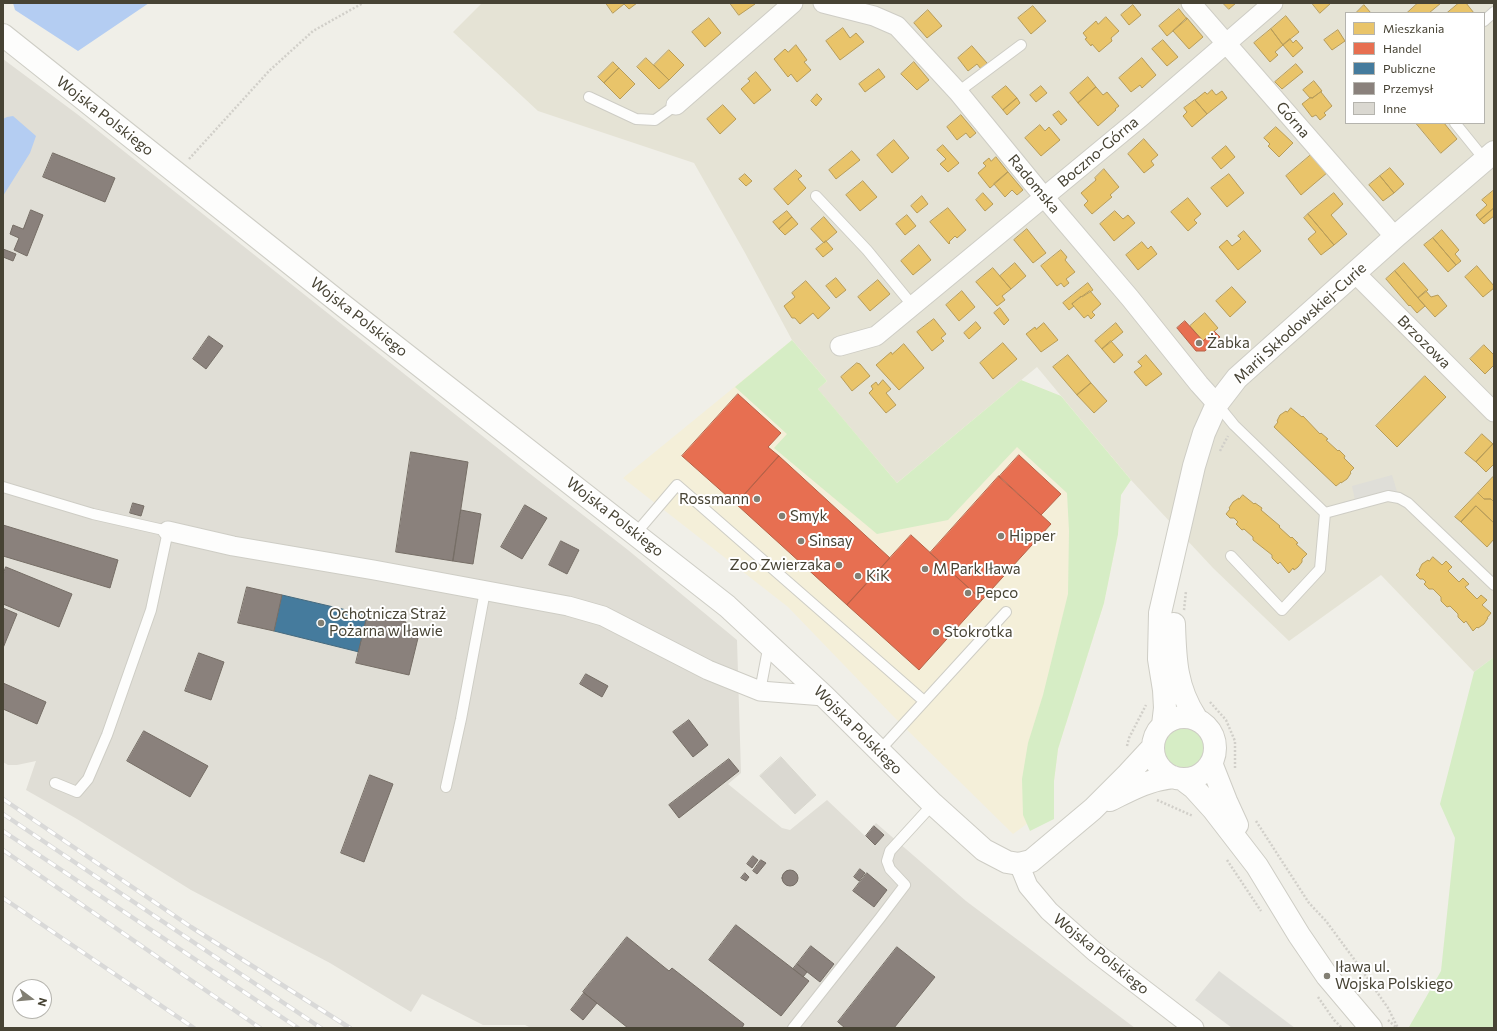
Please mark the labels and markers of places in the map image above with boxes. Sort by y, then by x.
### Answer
place label: Żabka [1207,334,1250,352]
marker: Żabka [1194,338,1204,348]
place label: Rossmann [679,490,749,508]
marker: Rossmann [752,494,762,504]
place label: Smyk [790,507,828,525]
marker: Smyk [777,511,787,521]
place label: Hipper [1009,527,1056,545]
marker: Hipper [996,531,1006,541]
place label: Sinsay [809,532,853,550]
marker: Sinsay [796,536,806,546]
place label: Zoo Zwierzaka [730,556,831,574]
marker: Zoo Zwierzaka [834,560,844,570]
place label: M Park Iława [933,560,1021,578]
marker: M Park Iława [920,564,930,574]
place label: KiK [866,567,890,585]
marker: KiK [853,571,863,581]
place label: Pepco [976,584,1018,602]
marker: Pepco [963,588,973,598]
place label: Ochotnicza Straż Pożarna w Iławie [329,605,446,640]
marker: Ochotnicza Straż Pożarna w Iławie [316,618,326,628]
place label: Stokrotka [944,623,1012,641]
marker: Stokrotka [931,627,941,637]
place label: Iława ul. Wojska Polskiego [1335,958,1453,993]
marker: Iława ul. Wojska Polskiego [1322,971,1332,981]

